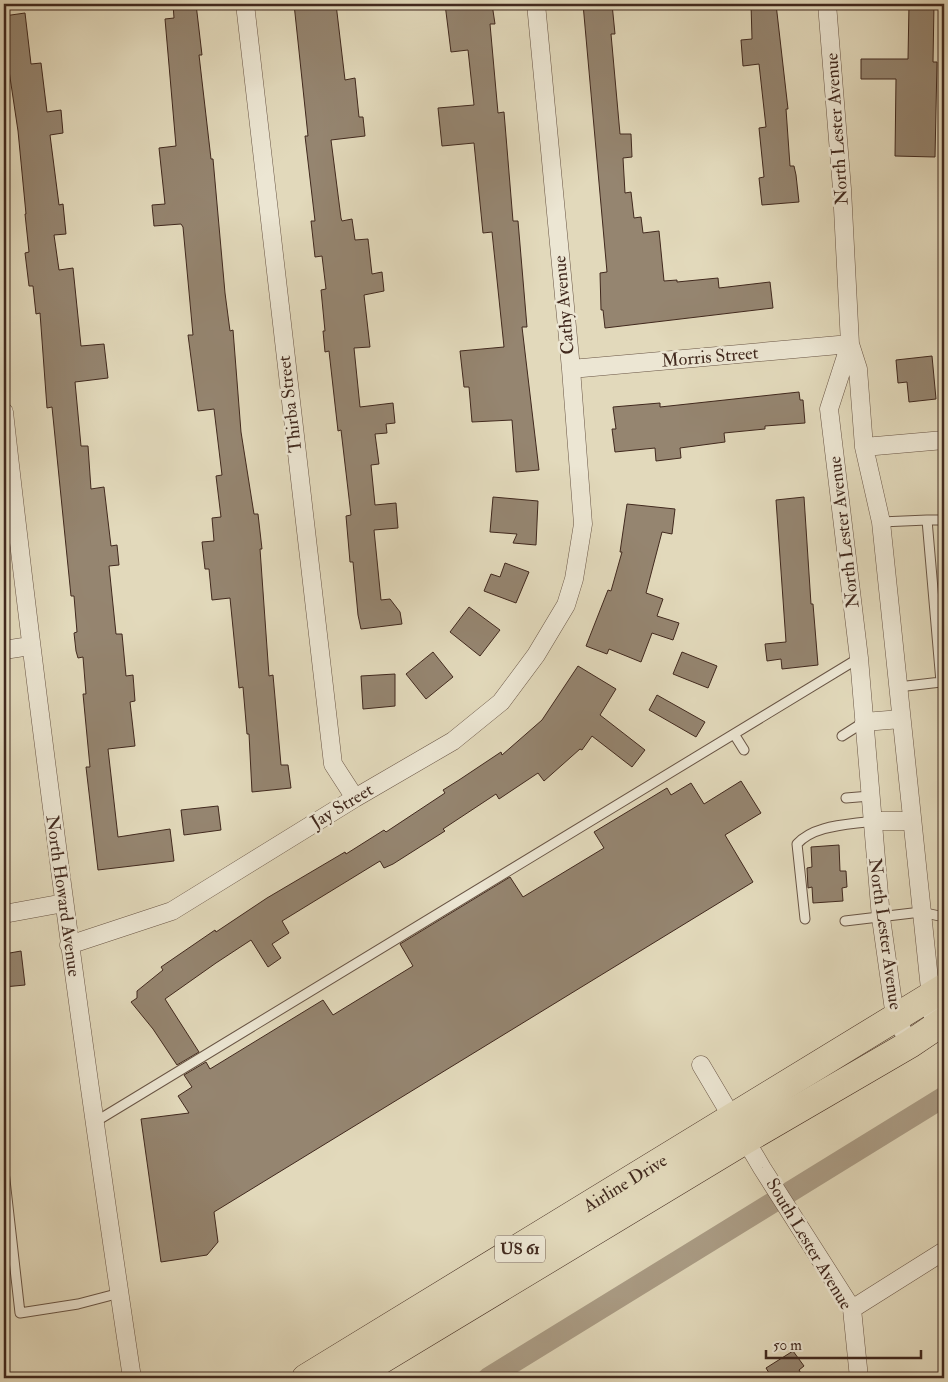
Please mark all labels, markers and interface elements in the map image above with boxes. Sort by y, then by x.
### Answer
street label: North Lester Avenue [820,51,854,206]
street label: Cathy Avenue [548,254,580,356]
street label: Morris Street [661,341,760,373]
street label: Thirba Street [273,354,307,454]
street label: North Lester Avenue [823,454,865,609]
street label: Jay Street [306,778,378,834]
street label: North Howard Avenue [40,814,86,979]
street label: North Lester Avenue [863,857,907,1012]
street label: Airline Drive [578,1148,672,1218]
street label: South Lester Avenue [761,1174,858,1314]
road number: US 61 [495,1236,545,1262]
scale bar [766,1327,920,1359]
text: 50 m [773,1336,802,1355]

